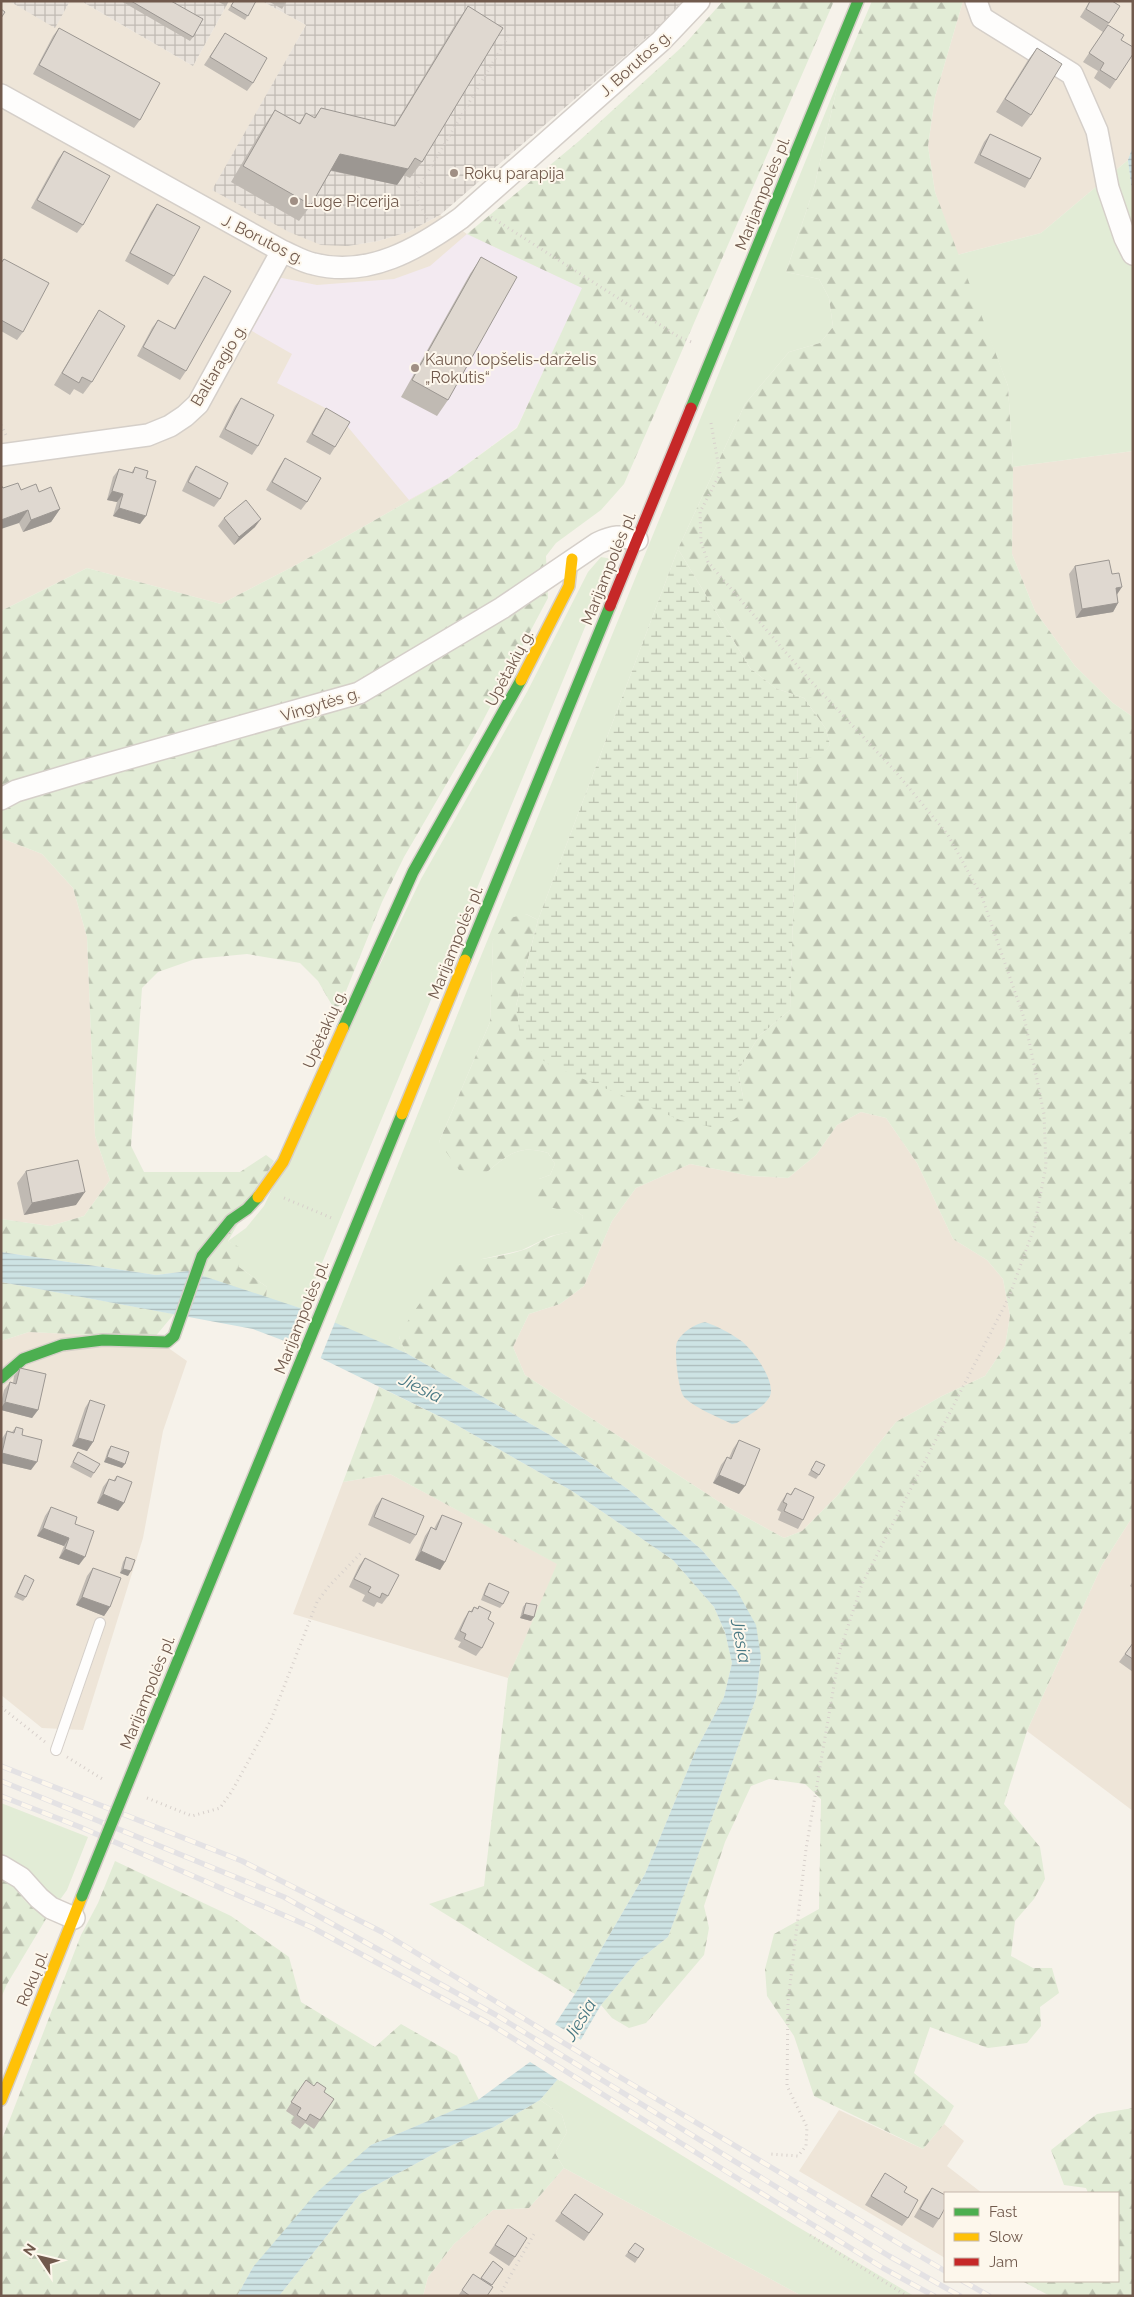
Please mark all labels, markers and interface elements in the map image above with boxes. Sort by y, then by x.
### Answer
street label: J. Borutos g. [596,26,675,100]
street label: Marijampolės pl. [731,134,794,253]
place label: Rokų parapija [464,164,564,183]
marker: Rokų parapija [448,167,460,179]
place label: Luge Picerija [304,192,399,211]
marker: Luge Picerija [288,195,300,207]
street label: J. Borutos g. [219,211,307,268]
street label: Baltaragio g. [187,321,250,410]
place label: Kauno lopšelis-darželis „Rokutis“ [425,350,597,387]
marker: Kauno lopšelis-darželis „Rokutis“ [409,362,421,374]
street label: Marijampolės pl. [577,509,640,628]
street label: Upėtakių g. [481,627,537,710]
street label: Vingytės g. [278,683,362,725]
street label: Marijampolės pl. [424,883,487,1002]
street label: Upėtakių g. [299,987,350,1071]
street label: Marijampolės pl. [270,1258,333,1377]
water label: Jiesia [396,1368,446,1407]
water label: Jiesia [727,1616,756,1665]
street label: Marijampolės pl. [116,1633,179,1752]
street label: Rokų pl. [13,1947,52,2009]
water label: Jiesia [559,1995,600,2045]
legend [944,2192,1119,2282]
text: Fast [989,2203,1017,2221]
text: Slow [989,2228,1023,2246]
north arrow [15,2232,65,2282]
text: N [20,2241,39,2259]
text: Jam [989,2253,1018,2271]

